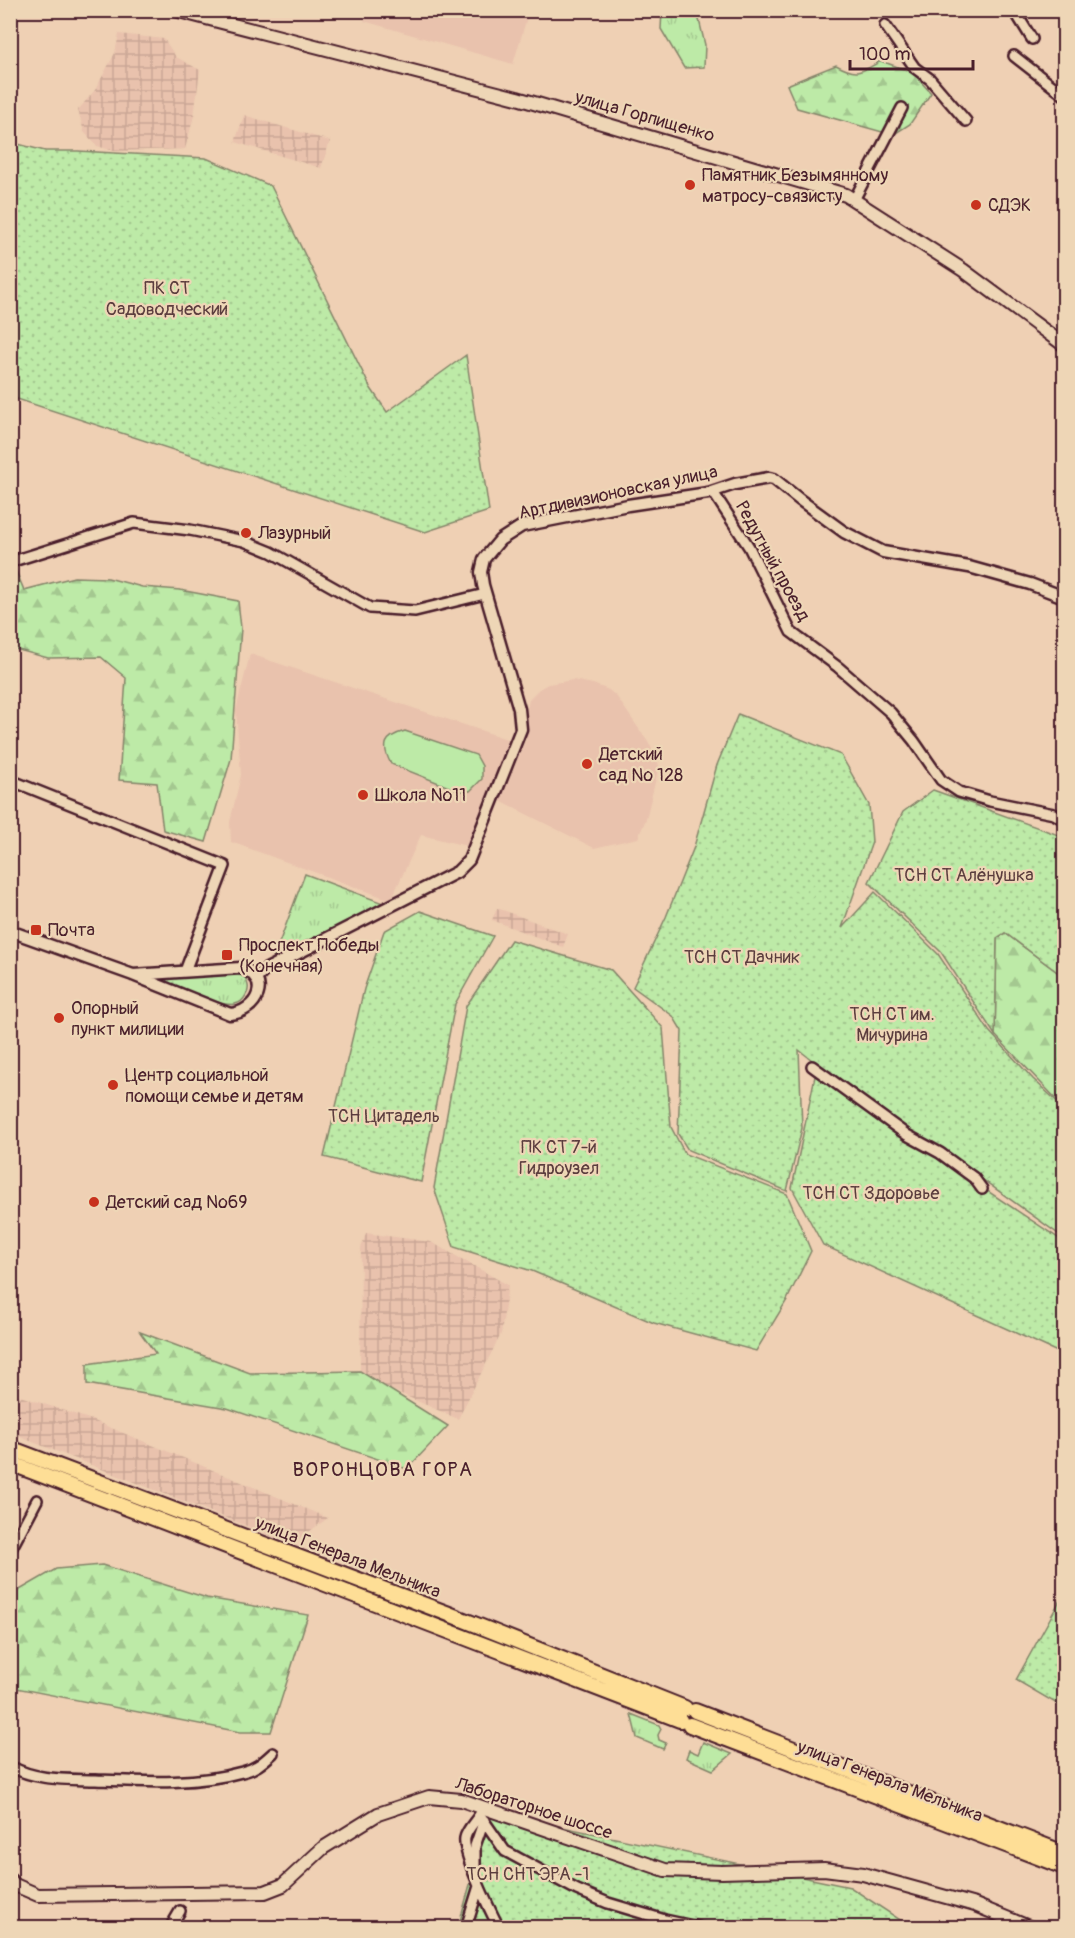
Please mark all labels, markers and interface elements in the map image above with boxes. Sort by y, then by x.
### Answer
scale bar [850,33,973,71]
text: 100 m [859,43,911,66]
street label: улица Горпищенко [571,85,718,147]
place label: Памятник Безымянному матросу-связисту [702,164,888,208]
marker: Памятник Безымянному матросу-связисту [683,178,697,192]
place label: СДЭК [988,194,1031,217]
marker: СДЭК [969,198,983,212]
park label: ПК СТ Садоводческий [106,277,228,321]
street label: Артдивизионовская улица [517,460,720,525]
street label: Редутный проезд [730,497,815,626]
place label: Лазурный [257,522,331,545]
marker: Лазурный [239,526,253,540]
place label: Детский сад № 128 [598,743,683,787]
marker: Детский сад № 128 [580,757,594,771]
place label: Школа №11 [375,784,466,807]
marker: Школа №11 [356,788,370,802]
park label: ТСН СТ Алёнушка [894,864,1034,887]
place label: Почта [48,919,95,942]
marker: Почта [29,923,43,937]
place label: Проспект Победы (Конечная) [239,934,379,978]
park label: ТСН СТ Дачник [684,946,800,969]
marker: Проспект Победы (Конечная) [220,948,234,962]
place label: Опорный пункт милиции [71,997,184,1041]
park label: ТСН СТ им. Мичурина [849,1003,935,1047]
marker: Опорный пункт милиции [52,1011,66,1025]
place label: Центр социальной помощи семье и детям [125,1064,304,1108]
marker: Центр социальной помощи семье и детям [106,1078,120,1092]
park label: ТСН Цитадель [328,1105,440,1128]
park label: ПК СТ 7-й Гидроузел [519,1136,599,1180]
park label: ТСН СТ Здоровье [803,1182,940,1205]
place label: Детский сад №69 [105,1191,247,1214]
marker: Детский сад №69 [87,1195,101,1209]
district label: ВОРОНЦОВА ГОРА [292,1457,474,1482]
street label: улица Генерала Мельника [251,1511,444,1603]
street label: улица Генерала Мельника [793,1735,986,1827]
street label: Лабораторное шоссе [452,1772,615,1845]
park label: ТСН СНТ ЭРА -1 [467,1863,589,1886]

